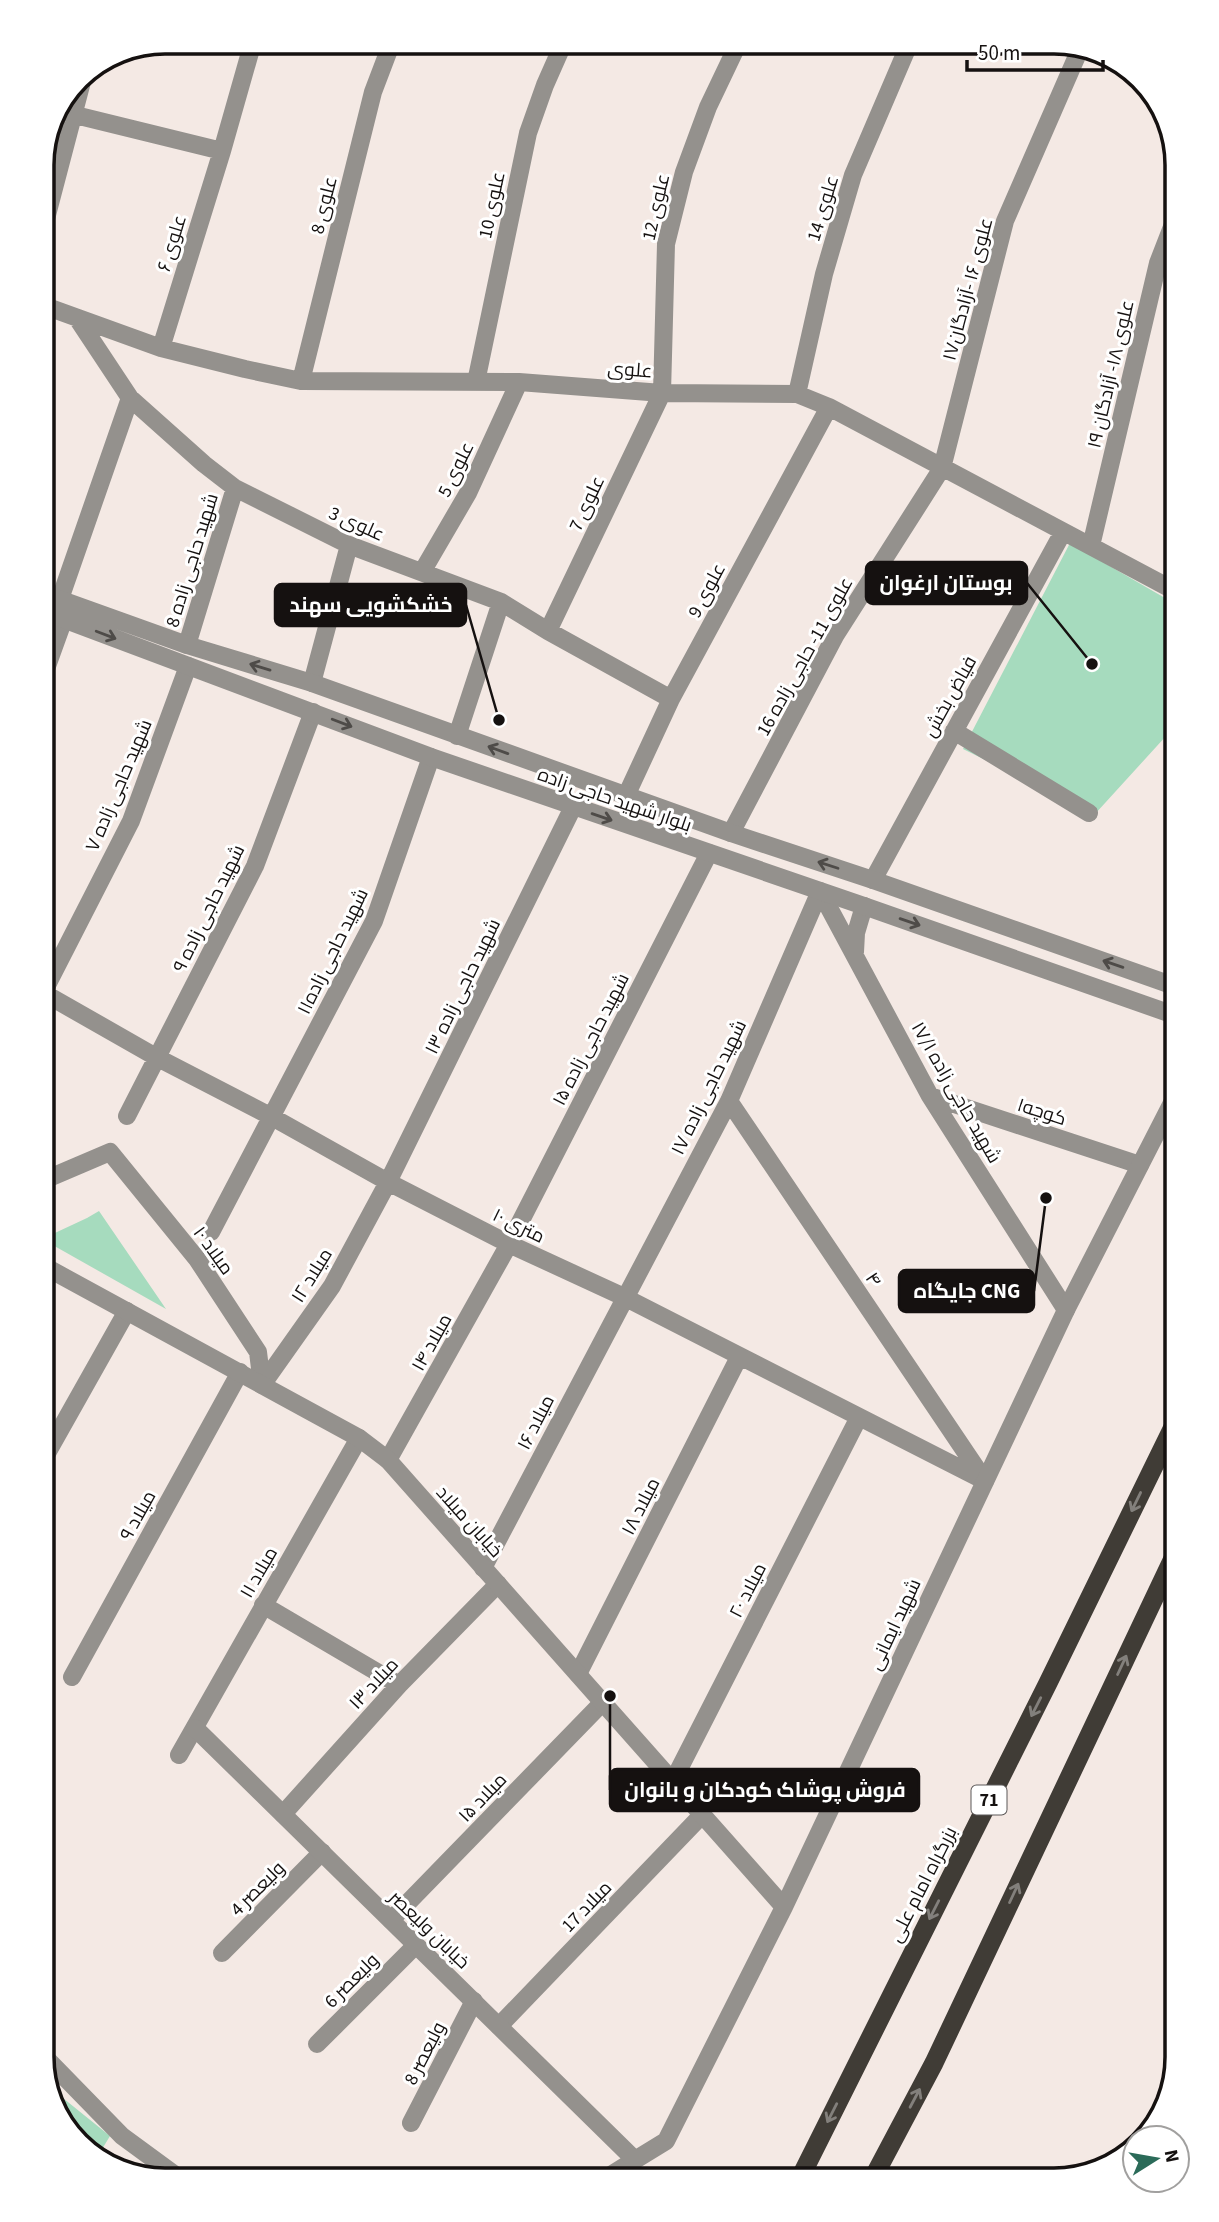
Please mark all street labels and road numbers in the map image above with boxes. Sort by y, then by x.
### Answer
street label: علوی 10 [472,169,513,241]
street label: علوی 12 [636,171,677,243]
street label: علوی 14 [801,172,846,245]
street label: علوی 8 [304,174,345,237]
street label: علوی ۶ [151,212,194,275]
street label: علوی ۱۶ -آزادگان۱۷ [936,215,1000,364]
street label: علوی ۱٨- آزادگان ۱۹ [1081,298,1142,451]
street label: علوی [606,355,653,386]
street label: علوی 5 [431,438,481,502]
street label: علوی 7 [563,471,612,536]
street label: شهید حاجی زاده 8 [159,490,226,631]
street label: علوی 3 [324,500,389,549]
street label: علوی 9 [682,559,733,623]
street label: علوی 11- حاجی زاده 16 [750,572,860,741]
street label: فیاض بخش [917,651,984,742]
street label: شهید حاجی زاده ۷ [79,715,159,856]
street label: بلوار شهید حاجی زاده [534,761,695,839]
street label: شهید حاجی زاده ۹ [167,840,252,977]
street label: شهید حاجی زاده۱۱ [291,884,376,1019]
street label: شهید حاجی زاده ۱۳ [419,914,508,1059]
street label: شهید حاجی زاده ۱۵ [546,969,636,1111]
street label: شهید حاجی زاده ۱۷ [665,1016,754,1160]
street label: شهید حاجی زاده ۱۷/۱ [904,1017,1007,1169]
street label: کوچه۱ [1013,1092,1070,1133]
street label: ۱۰ متری [488,1202,549,1251]
street label: میلاد ۱۰ [186,1221,240,1281]
street label: میلاد ۱۲ [285,1243,339,1308]
street label: ۴ [858,1267,887,1293]
street label: میلاد ۱۴ [405,1309,459,1376]
street label: میلاد ۱۶ [511,1391,562,1455]
street label: میلاد ۱۸ [615,1473,667,1540]
street label: خیابان میلاد [429,1480,509,1564]
street label: میلاد ۹ [114,1486,163,1546]
street label: میلاد ۱۱ [234,1542,285,1603]
street label: میلاد ۲۰ [723,1559,774,1623]
street label: شهید ایمانی [862,1574,928,1675]
street label: میلاد ۱۳ [343,1652,405,1716]
street label: میلاد ۱۵ [453,1767,514,1829]
road number: 71 [972,1786,1006,1814]
street label: بزرگراه امام علی [883,1822,964,1947]
street label: ولیعصر 4 [225,1856,292,1923]
street label: میلاد 17 [556,1875,618,1939]
street label: خیابان ولیعصر [382,1884,476,1976]
street label: ولیعصر 6 [319,1948,386,2015]
street label: ولیعصر 8 [398,2017,453,2090]

